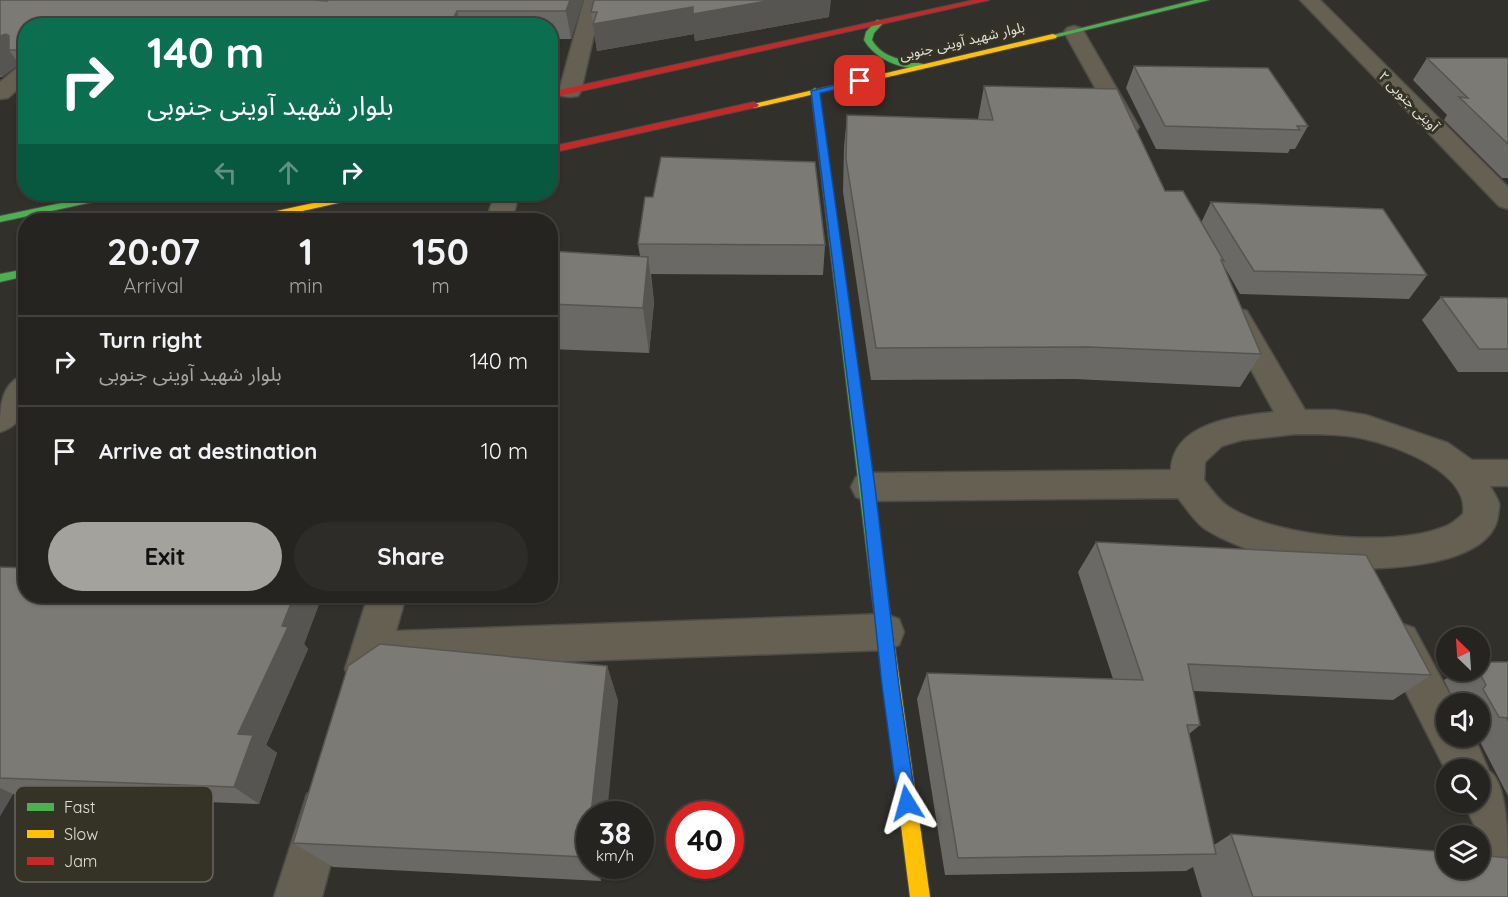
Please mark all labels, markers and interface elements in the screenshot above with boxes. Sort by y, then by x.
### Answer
street label: بلوار شهید آوینی جنوبی [898,18,1027,64]
text: 140 m [147,26,264,79]
icon: right [48,42,126,120]
pin [834,55,885,106]
icon: arrive [843,64,876,97]
street label: آوینی جنوبی ۲ [1375,67,1444,136]
text: بلوار شهید آوینی جنوبی [147,88,394,122]
icon: left [209,156,242,189]
icon: ahead [272,156,305,189]
icon: right [335,156,368,189]
text: 20:07 [107,229,200,274]
text: 1 [299,229,313,274]
text: 150 [412,229,469,274]
text: Arrival [124,273,183,298]
text: min [289,273,323,298]
text: m [431,273,450,298]
text: Turn right [99,326,203,354]
icon: right [48,345,81,378]
text: 140 m [469,347,528,375]
text: بلوار شهید آوینی جنوبی [99,361,282,386]
icon: arrive [48,435,81,468]
text: Arrive at destination [99,437,317,465]
text: 10 m [481,437,528,465]
button: Exit [48,522,282,591]
button: Share [294,522,528,591]
north arrow [1436,627,1490,681]
map controls [1436,627,1490,879]
button: sound [1436,693,1490,747]
button: search [1436,759,1490,813]
position arrow [875,771,939,835]
legend [15,786,213,882]
text: Fast [64,797,95,817]
speed limit sign: 40 [666,801,744,879]
text: 38 [599,814,631,852]
text: Slow [64,824,98,844]
button: layers [1436,825,1490,879]
text: km/h [596,846,634,865]
text: Jam [64,851,97,871]

